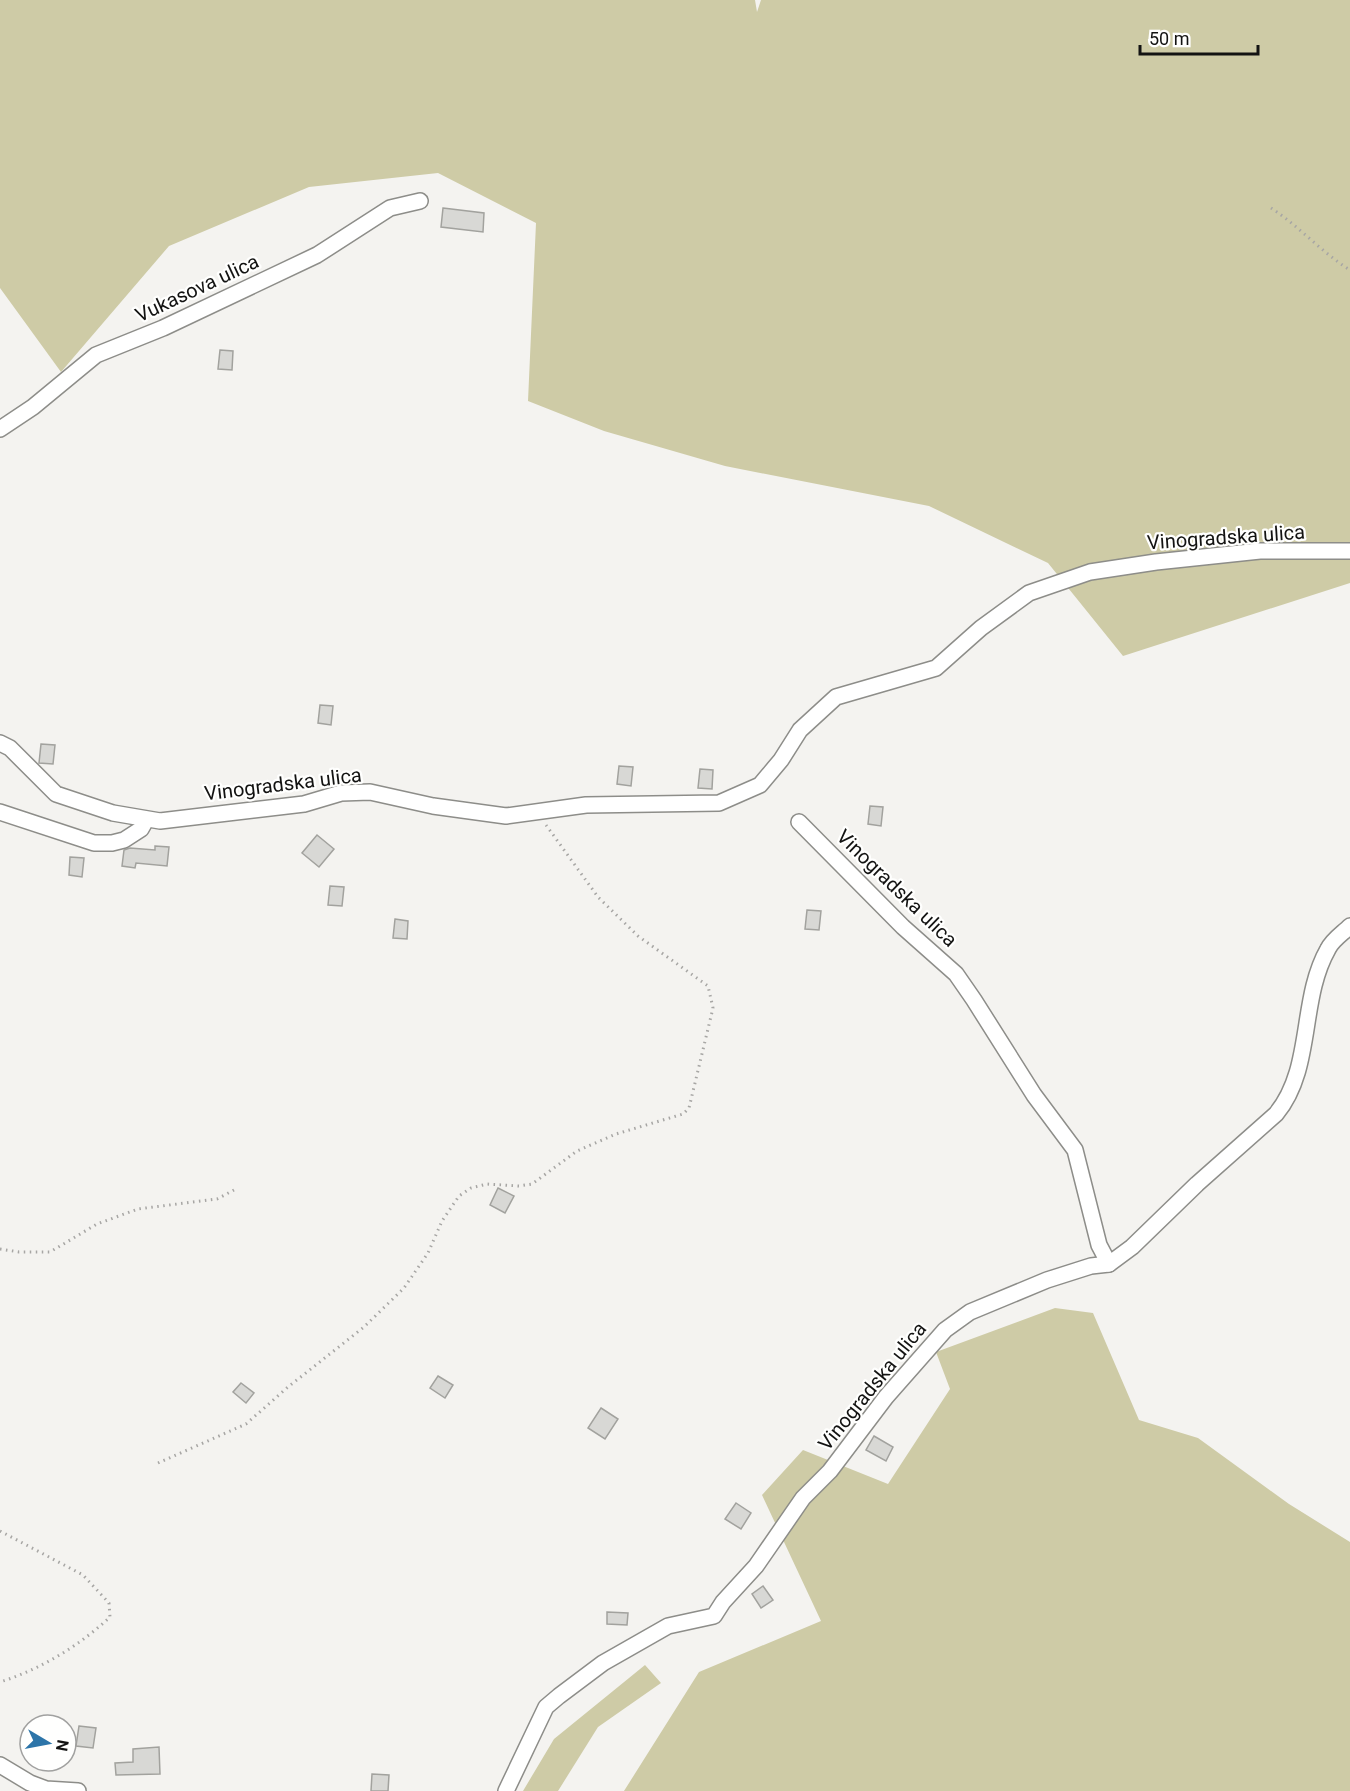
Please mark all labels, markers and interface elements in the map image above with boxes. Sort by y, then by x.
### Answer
scale bar [1140,18,1258,56]
text: 50 m [1149,28,1189,49]
street label: Vukasova ulica [131,249,263,327]
street label: Vinogradska ulica [1146,520,1306,554]
street label: Vinogradska ulica [203,762,363,806]
street label: Vinogradska ulica [832,824,962,952]
street label: Vinogradska ulica [813,1317,931,1455]
north arrow [18,1713,78,1773]
text: N [52,1738,73,1753]

